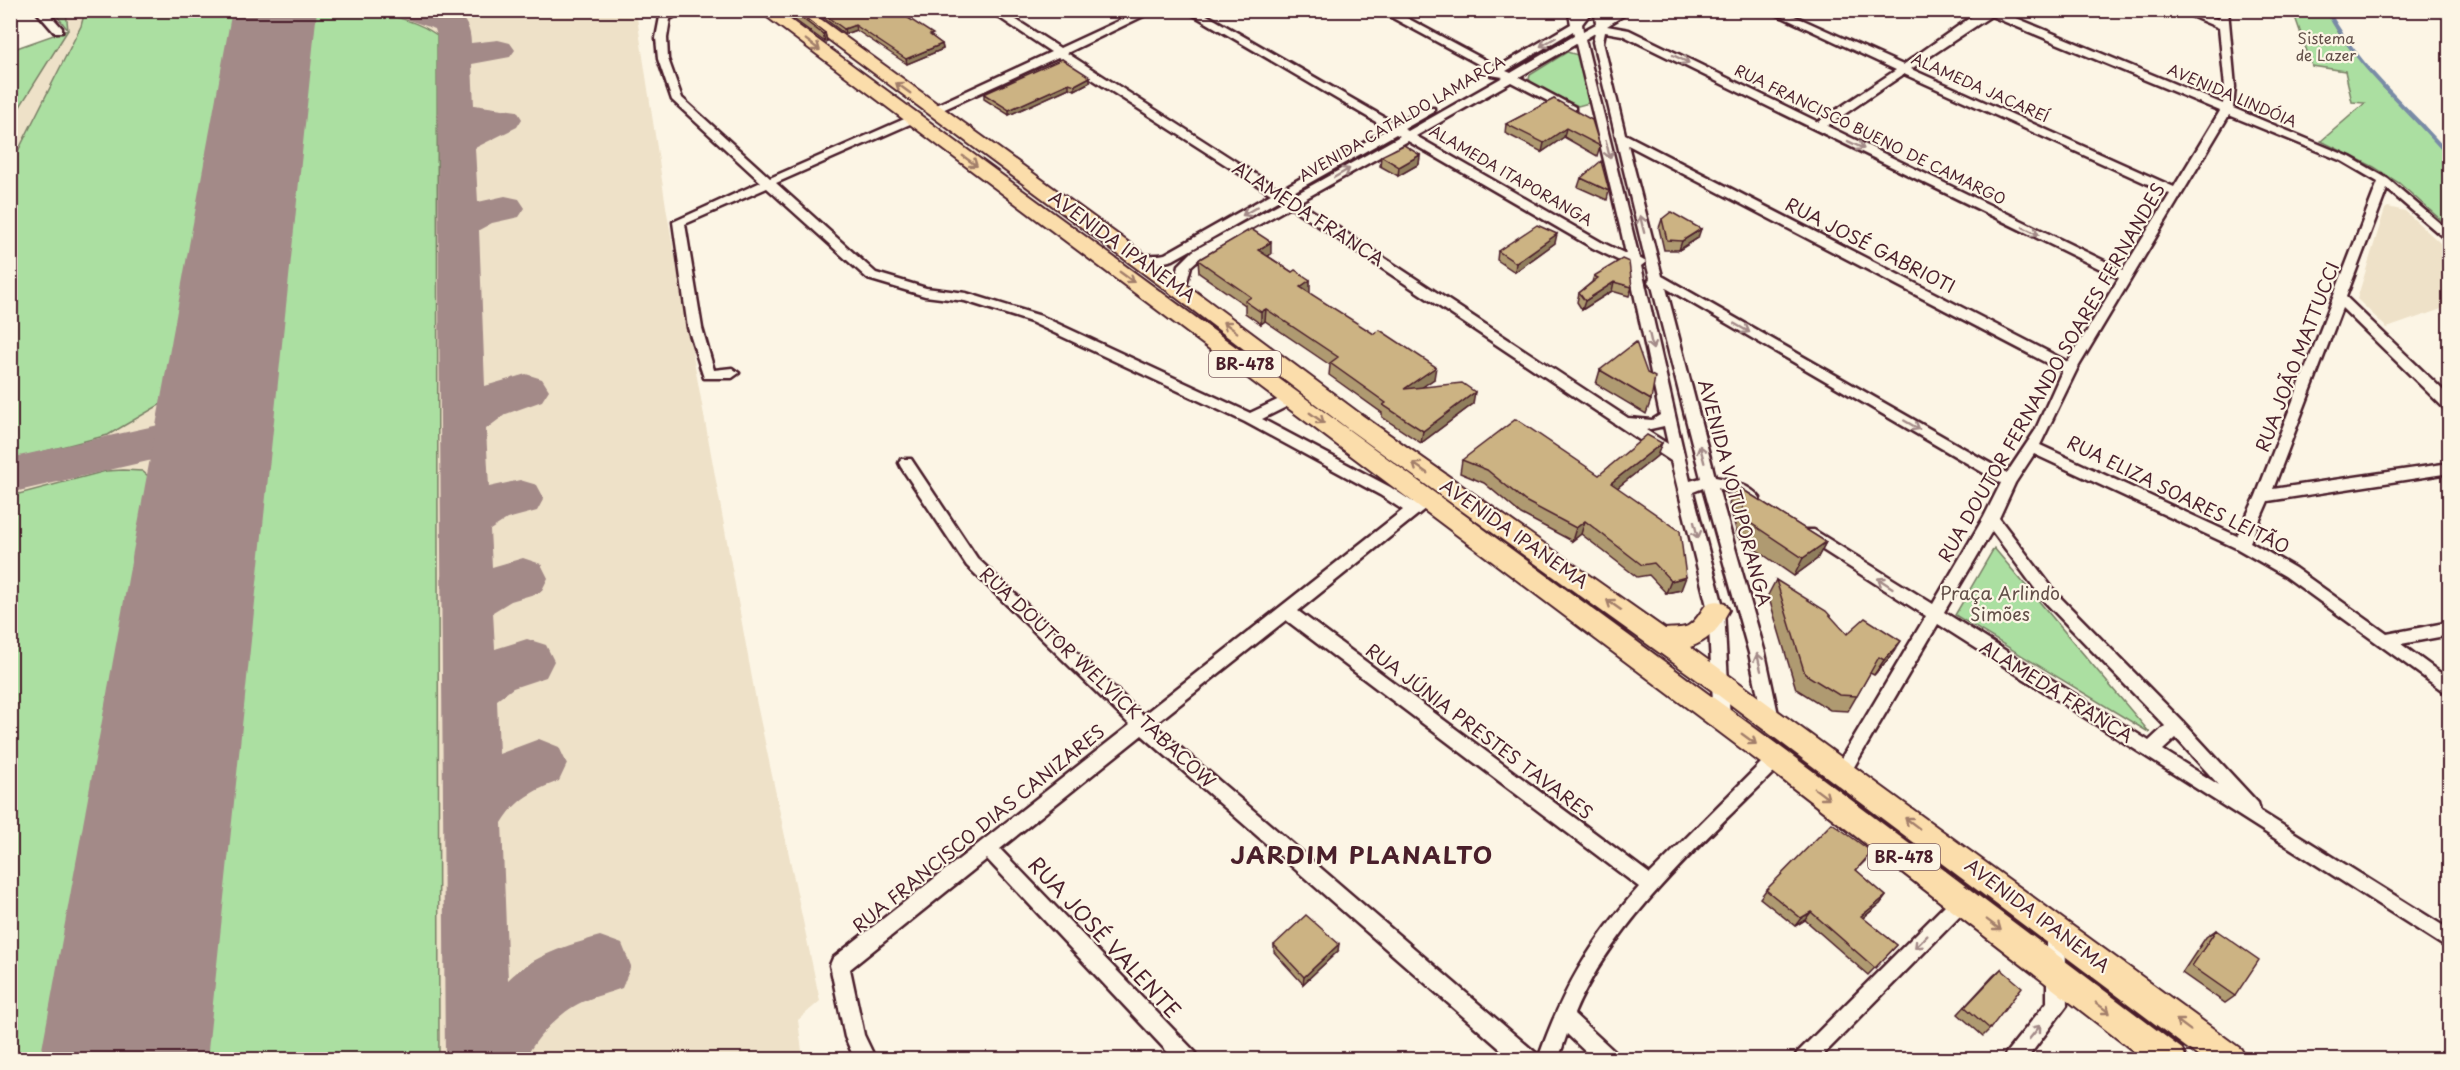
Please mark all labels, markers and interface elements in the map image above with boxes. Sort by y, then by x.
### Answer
park label: Sistema de Lazer [2296,26,2356,66]
one-way arrow [1540,36,1557,48]
one-way arrow [805,39,821,52]
street label: ALAMEDA JACAREÍ [1908,46,2054,128]
street label: AVENIDA CATALDO LAMARCA [1294,49,1509,186]
one-way arrow [1672,54,1690,66]
street label: AVENIDA LINDÓIA [2164,57,2301,132]
street label: RUA FRANCISCO BUENO DE CAMARGO [1731,58,2010,210]
one-way arrow [895,82,911,94]
street label: ALAMEDA ITAPORANGA [1426,118,1598,231]
one-way arrow [1846,140,1864,152]
one-way arrow [1602,141,1614,160]
street label: ALAMEDA FRANCA [1228,154,1390,272]
one-way arrow [962,155,978,168]
one-way arrow [1333,166,1350,178]
street label: RUA DOUTOR FERNANDO SOARES FERNANDES [1931,178,2171,567]
street label: AVENIDA IPANEMA [1044,183,1202,308]
street label: RUA JOSÉ GABRIOTI [1781,190,1960,299]
one-way arrow [1242,205,1259,217]
one-way arrow [1636,215,1648,234]
one-way arrow [2022,225,2040,237]
street label: RUA JOÃO MATTUCCI [2248,258,2345,455]
one-way arrow [1119,271,1135,284]
one-way arrow [1222,321,1238,333]
one-way arrow [1734,322,1751,334]
one-way arrow [1645,331,1657,350]
road number: BR-478 [1209,351,1281,377]
street label: AVENIDA VOTUPORANGA [1692,376,1779,609]
one-way arrow [1309,412,1325,424]
one-way arrow [1903,419,1920,431]
street label: RUA ELIZA SOARES LEITÃO [2063,428,2295,559]
one-way arrow [1696,444,1707,463]
one-way arrow [1412,462,1429,474]
street label: AVENIDA IPANEMA [1435,471,1594,594]
one-way arrow [1690,521,1702,540]
street label: RUA DOUTOR WELVICK TABACOW [974,560,1222,794]
one-way arrow [1877,577,1894,589]
park label: Praça Arlindo Simões [1940,579,2060,627]
one-way arrow [1606,599,1622,611]
street label: ALAMEDA FRANCA [1975,633,2139,749]
street label: RUA JÚNIA PRESTES TAVARES [1361,636,1599,825]
one-way arrow [1752,653,1764,672]
street label: RUA FRANCISCO DIAS CANIZARES [846,717,1110,938]
one-way arrow [1740,733,1756,745]
one-way arrow [1814,788,1830,801]
one-way arrow [1904,817,1920,830]
district label: JARDIM PLANALTO [1230,836,1494,872]
road number: BR-478 [1868,844,1940,870]
street label: RUA JOSÉ VALENTE [1022,848,1189,1025]
street label: AVENIDA IPANEMA [1960,851,2116,978]
one-way arrow [1986,918,2002,931]
one-way arrow [1913,935,1928,950]
one-way arrow [2095,1002,2111,1015]
one-way arrow [2175,1018,2191,1031]
one-way arrow [2028,1025,2042,1040]

